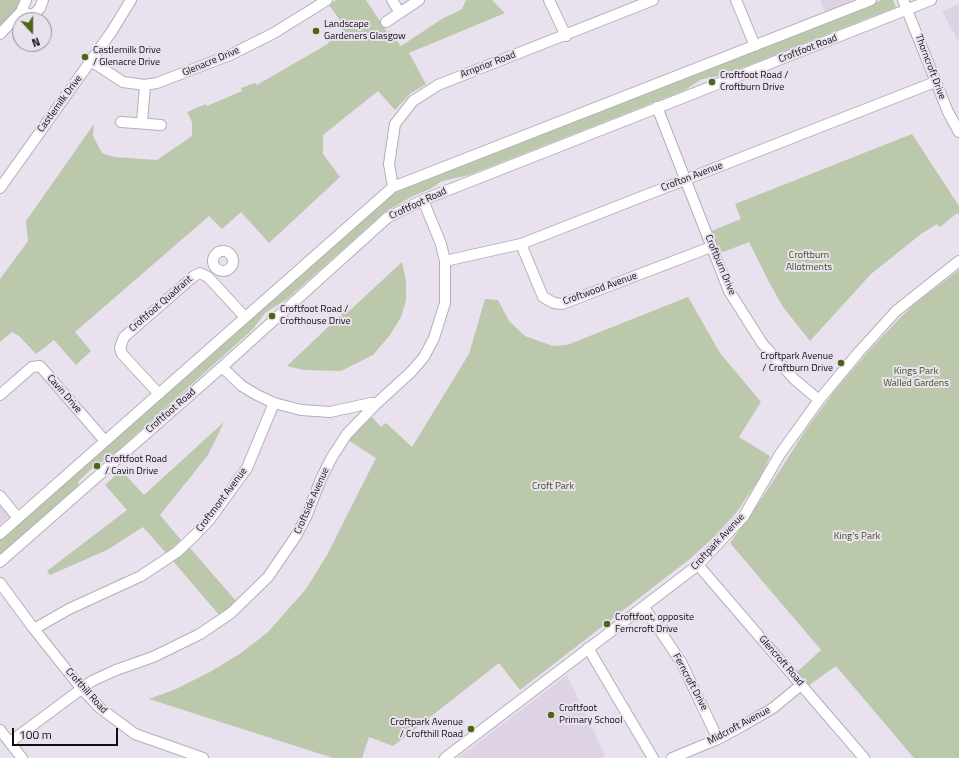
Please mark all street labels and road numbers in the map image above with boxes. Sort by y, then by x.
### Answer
street label: Croftfoot Road [777,32,839,66]
street label: Thorncroft Drive [912,33,948,101]
street label: Glenacre Drive [181,45,241,79]
street label: Arnprior Road [459,49,517,81]
street label: Castlemilk Drive [35,73,85,135]
street label: Crofton Avenue [660,160,724,194]
street label: Croftfoot Road [387,185,449,223]
street label: Croftburn Drive [702,233,738,297]
street label: Croftwood Avenue [561,270,639,308]
street label: Croftfoot Quadrant [127,273,195,335]
street label: Cavin Drive [44,372,84,416]
street label: Croftfoot Road [144,386,198,436]
street label: Croftmont Avenue [194,466,250,534]
street label: Croftside Avenue [292,466,332,536]
street label: Croftpark Avenue [689,511,747,573]
street label: Glencroft Road [756,633,806,689]
street label: Ferncroft Drive [670,651,710,713]
street label: Crofthill Road [63,666,109,716]
street label: Midcroft Avenue [706,704,772,748]

